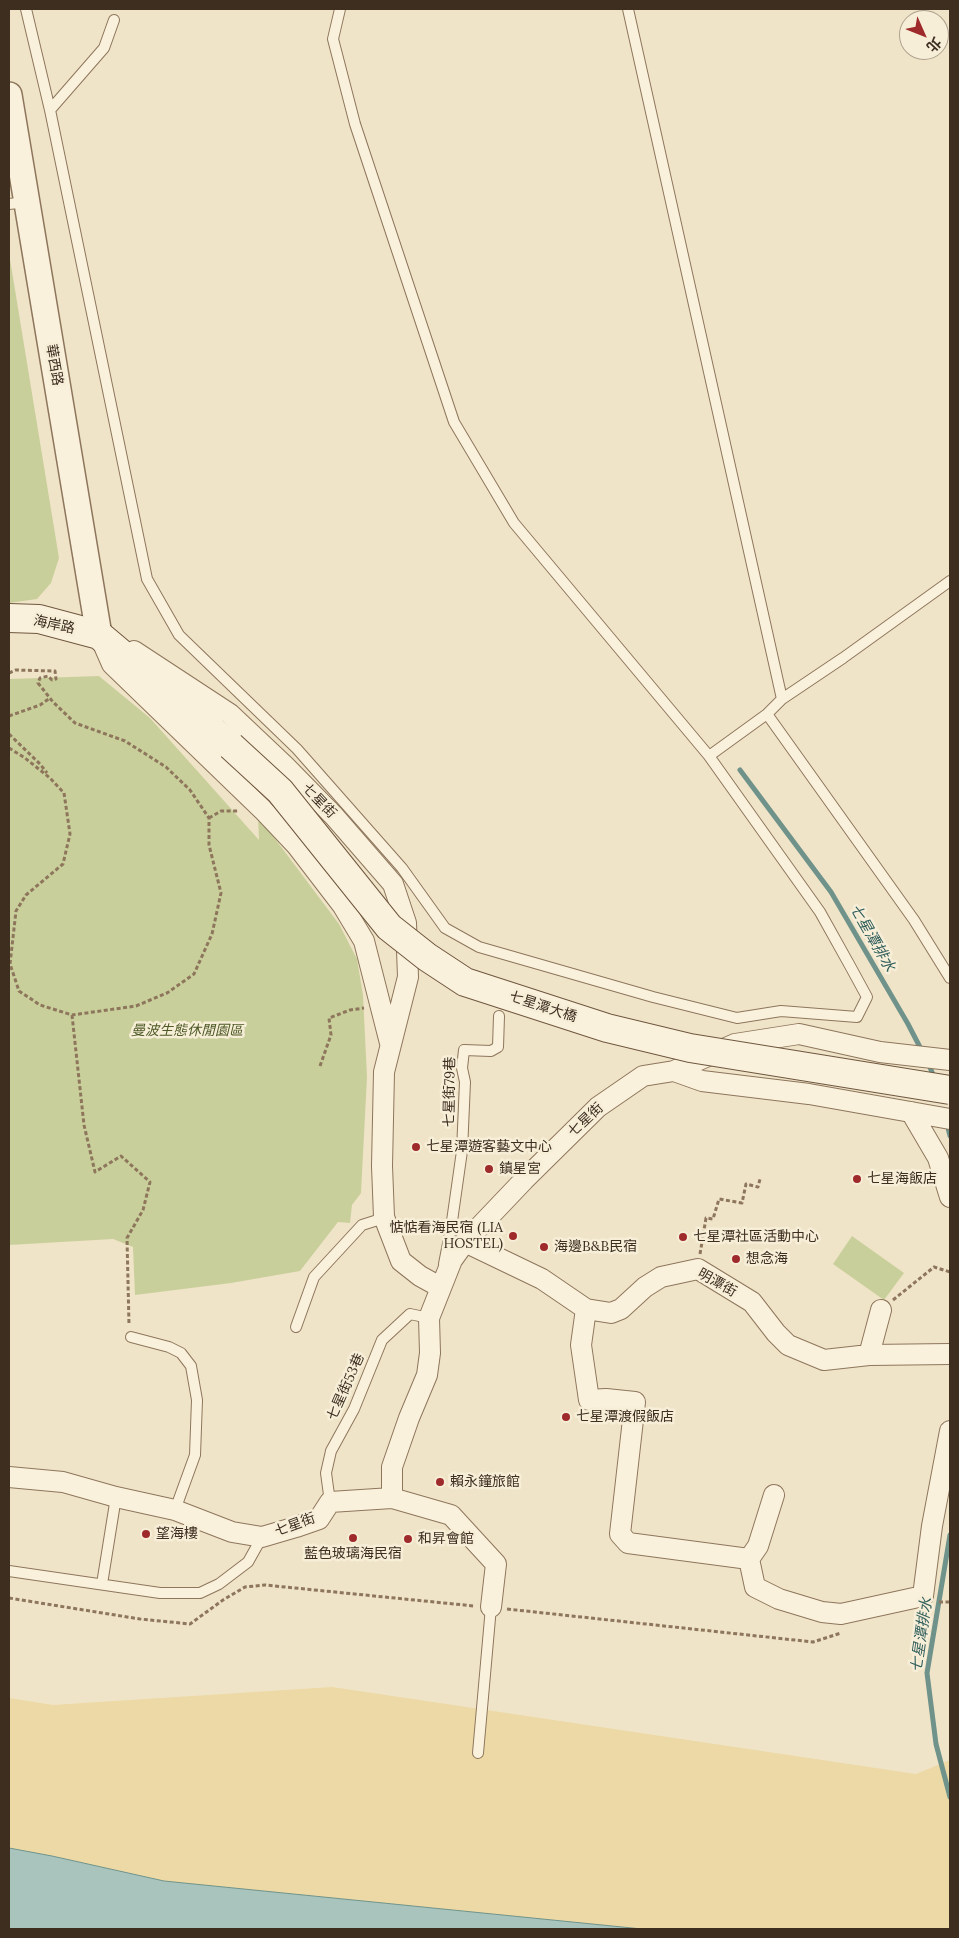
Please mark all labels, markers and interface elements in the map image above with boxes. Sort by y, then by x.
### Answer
north arrow [899,10,949,60]
text: 北 [923,33,945,56]
street label: 華西路 [42,343,66,387]
street label: 海岸路 [32,612,76,638]
street label: 七星街 [298,780,340,822]
water label: 七星潭排水 [845,901,899,975]
street label: 七星潭大橋 [507,988,579,1026]
park label: 曼波生態休閒園區 [131,1023,243,1039]
street label: 七星街79巷 [441,1057,459,1127]
street label: 七星街 [565,1100,607,1140]
place label: 七星潭遊客藝文中心 [426,1139,552,1155]
marker: 七星潭遊客藝文中心 [410,1141,422,1153]
place label: 鎮星宮 [499,1161,541,1177]
marker: 鎮星宮 [483,1163,495,1175]
place label: 七星海飯店 [867,1171,937,1187]
marker: 七星海飯店 [851,1173,863,1185]
place label: 惦惦看海民宿 (LIA HOSTEL) [390,1220,503,1252]
place label: 七星潭社區活動中心 [693,1229,819,1245]
marker: 惦惦看海民宿 (LIA HOSTEL) [507,1230,519,1242]
marker: 七星潭社區活動中心 [677,1231,689,1243]
place label: 海邊B&B民宿 [554,1239,637,1255]
marker: 海邊B&B民宿 [538,1241,550,1253]
place label: 想念海 [746,1251,788,1267]
marker: 想念海 [730,1253,742,1265]
street label: 明潭街 [695,1265,739,1301]
street label: 七星街53巷 [324,1351,368,1423]
place label: 七星潭渡假飯店 [576,1409,674,1425]
marker: 七星潭渡假飯店 [560,1411,572,1423]
place label: 賴永鐘旅館 [450,1474,520,1490]
marker: 賴永鐘旅館 [434,1476,446,1488]
street label: 七星街 [272,1510,318,1540]
place label: 望海樓 [156,1526,198,1542]
marker: 望海樓 [140,1528,152,1540]
place label: 和昇會館 [418,1531,474,1547]
marker: 藍色玻璃海民宿 [347,1532,359,1544]
marker: 和昇會館 [402,1533,414,1545]
place label: 藍色玻璃海民宿 [304,1546,402,1562]
water label: 七星潭排水 [908,1597,936,1673]

